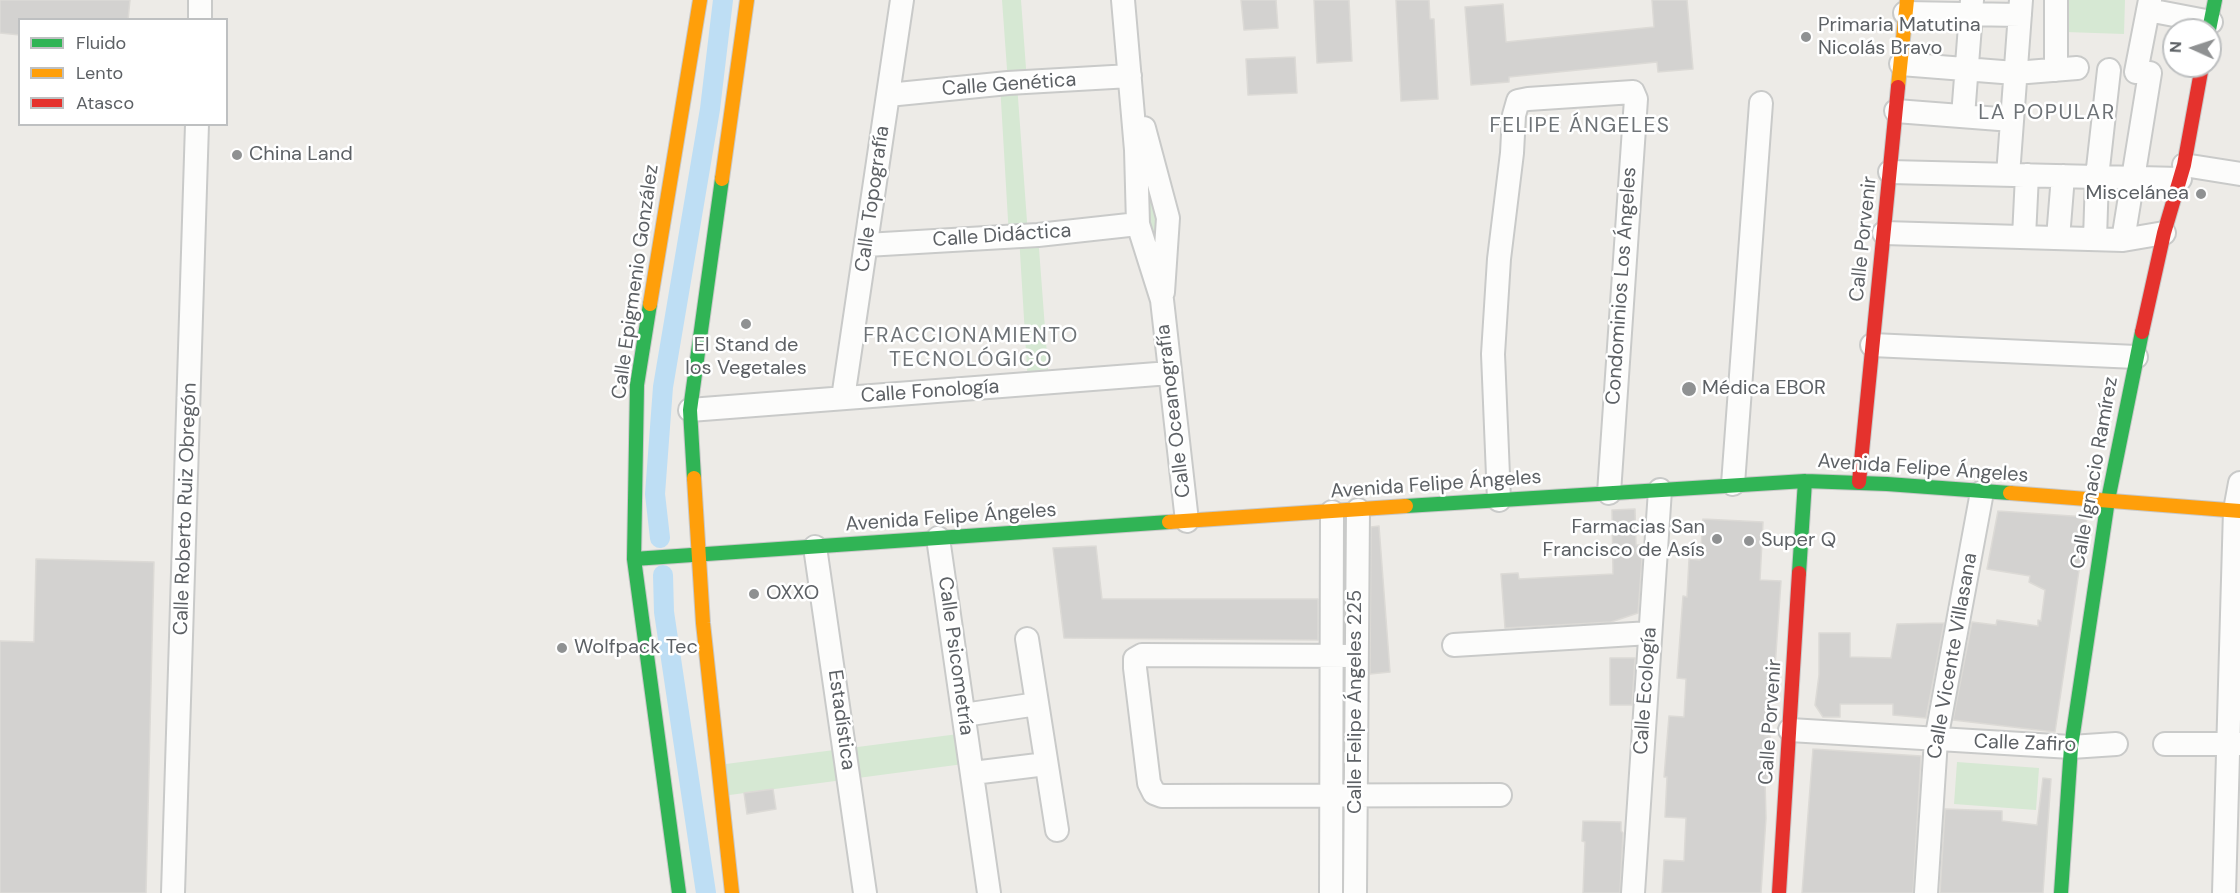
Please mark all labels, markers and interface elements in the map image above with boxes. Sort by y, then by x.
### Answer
place label: Primaria Matutina Nicolás Bravo [1818,14,1981,61]
legend [18,18,228,126]
north arrow [2162,18,2222,78]
marker: Primaria Matutina Nicolás Bravo [1799,30,1813,44]
text: Fluido [76,31,126,55]
text: N [2165,41,2186,54]
text: Lento [76,61,123,85]
street label: Calle Genética [941,68,1077,102]
text: Atasco [76,91,134,115]
district label: LA POPULAR [1978,100,2116,126]
district label: FELIPE ÁNGELES [1489,113,1671,139]
street label: Calle Topografía [851,124,895,274]
place label: China Land [249,143,353,167]
marker: China Land [230,148,244,162]
street label: Calle Epigmenio González [608,163,664,401]
street label: Condominios Los Ángeles [1602,166,1642,406]
street label: Calle Porvenir [1845,175,1883,303]
place label: Miscelánea [2085,182,2189,206]
marker: Miscelánea [2194,187,2208,201]
street label: Calle Didáctica [932,219,1072,253]
marker: El Stand de los Vegetales [739,317,753,331]
district label: FRACCIONAMIENTO TECNOLÓGICO [863,323,1079,373]
street label: Calle Oceanografía [1151,323,1197,499]
place label: El Stand de los Vegetales [685,334,807,381]
street label: Calle Fonología [860,375,1000,409]
street label: Calle Ignacio Ramírez [2066,375,2124,571]
place label: Médica EBOR [1702,377,1826,401]
marker: Médica EBOR [1680,380,1698,398]
street label: Calle Roberto Ruiz Obregón [170,382,202,636]
street label: Avenida Felipe Ángeles [1817,450,2029,488]
street label: Avenida Felipe Ángeles [1330,466,1542,504]
street label: Avenida Felipe Ángeles [845,499,1057,537]
place label: Farmacias San Francisco de Asís [1543,516,1705,563]
place label: Super Q [1761,529,1836,553]
marker: Farmacias San Francisco de Asís [1710,532,1724,546]
marker: Super Q [1742,534,1756,548]
street label: Calle Vicente Villasana [1923,551,1983,761]
street label: Calle Psicometría [932,575,978,737]
place label: OXXO [766,582,819,606]
marker: OXXO [747,587,761,601]
street label: Calle Felipe Ángeles 225 [1344,590,1368,814]
street label: Calle Ecología [1630,626,1662,756]
place label: Wolfpack Tec [574,636,698,660]
marker: Wolfpack Tec [555,641,569,655]
street label: Calle Porvenir [1755,658,1787,786]
street label: Estadística [822,668,860,772]
street label: Calle Zafiro [1973,730,2077,758]

